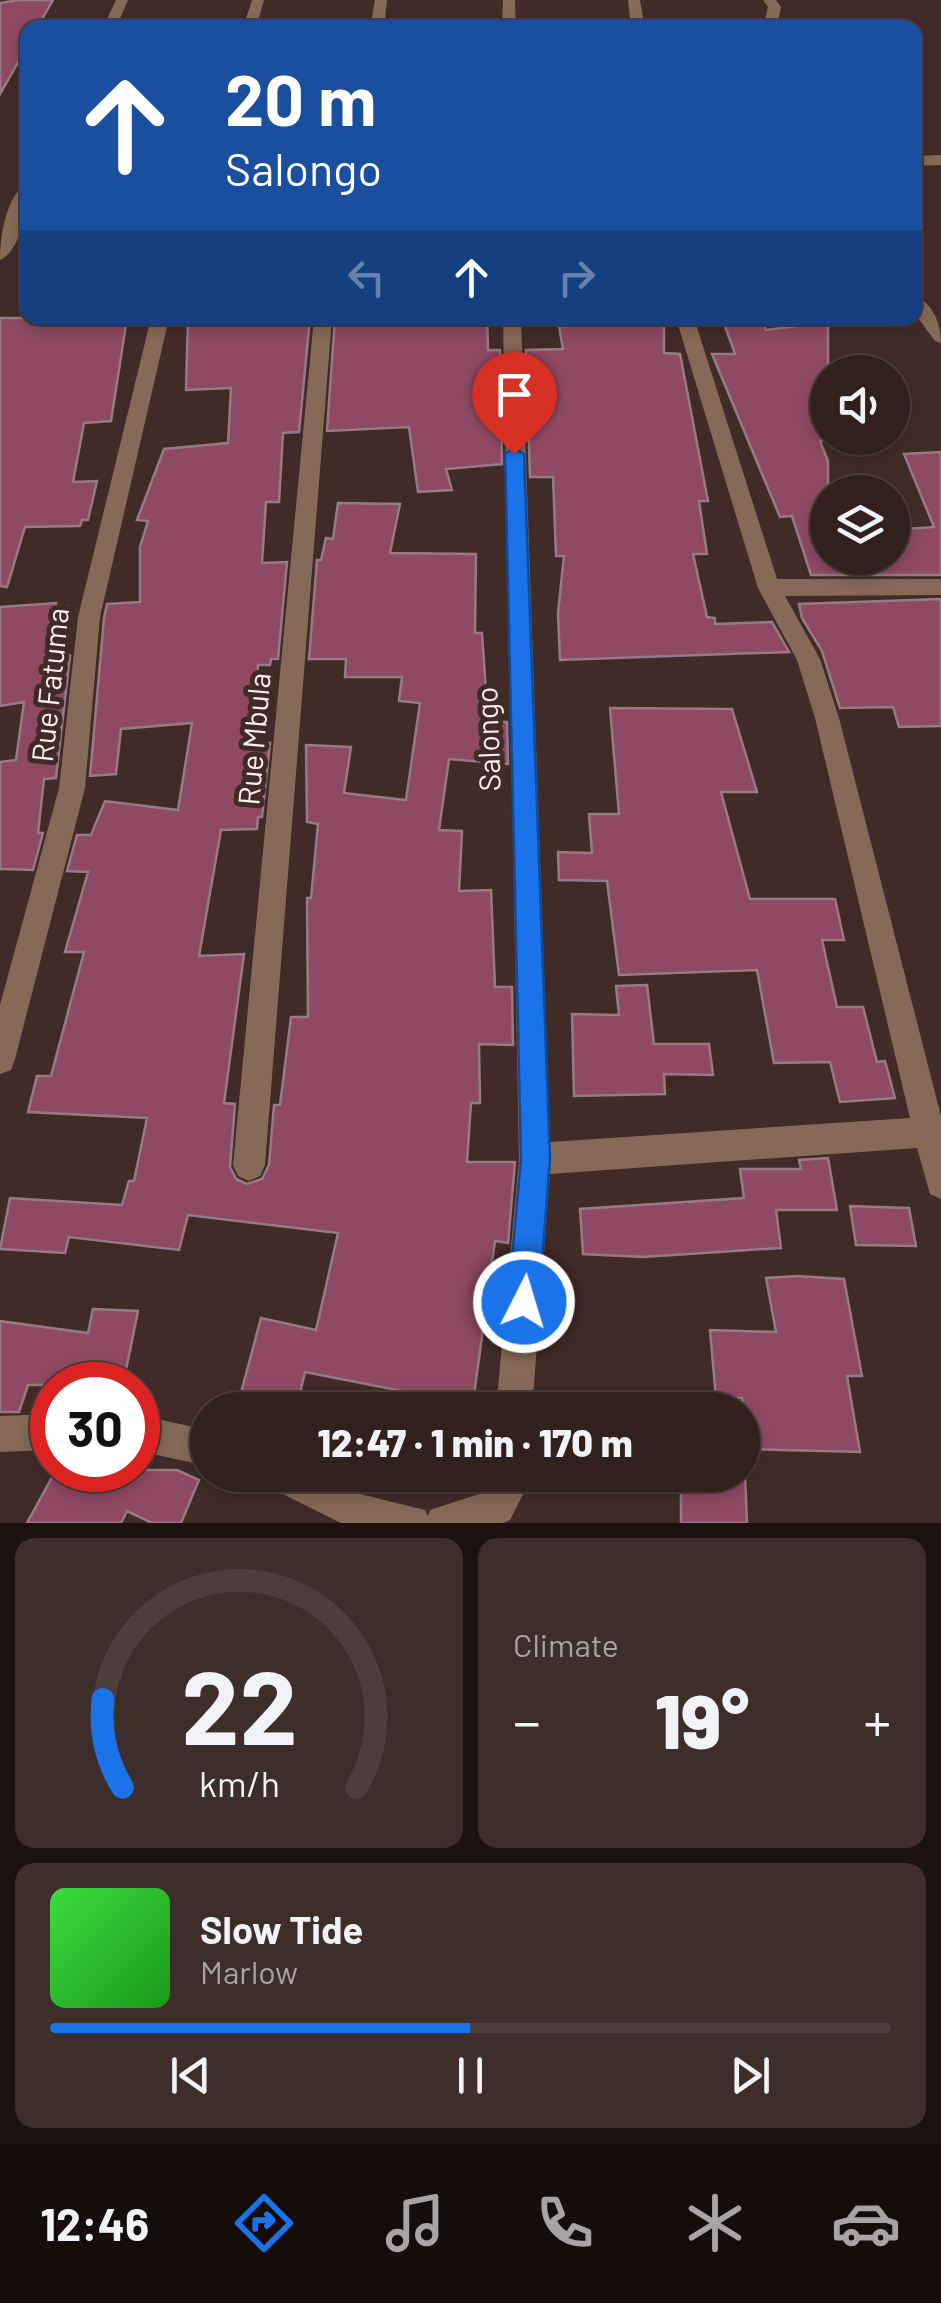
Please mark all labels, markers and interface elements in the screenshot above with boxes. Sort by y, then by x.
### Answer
text: 20 m [225,56,377,140]
icon: ahead [60,60,190,190]
text: Salongo [225,141,382,195]
icon: left [339,250,394,305]
icon: ahead [444,250,499,305]
icon: right [549,250,604,305]
pin [472,352,557,455]
map controls [810,355,910,575]
button: sound [810,355,910,455]
icon: arrive [487,367,542,422]
button: layers [810,475,910,575]
street label: Rue Fatuma [23,606,75,764]
street label: Rue Mbula [229,671,277,806]
street label: Salongo [467,686,507,792]
position arrow [472,1250,576,1354]
speed limit sign: 30 [30,1362,160,1492]
text: 12:47 · 1 min · 170 m [317,1419,633,1465]
text: Climate [513,1625,619,1663]
text: 22 [181,1641,297,1766]
text: 19° [655,1674,749,1764]
text: − [513,1687,541,1753]
text: + [863,1687,891,1753]
text: km/h [199,1761,279,1804]
text: Slow Tide [200,1906,363,1952]
text: Marlow [200,1952,298,1990]
icon: previous [163,2048,218,2103]
icon: pause [443,2048,498,2103]
icon: next [723,2048,778,2103]
icon: directions [229,2188,299,2258]
icon: music [380,2188,450,2258]
icon: phone [530,2188,600,2258]
icon: climate [680,2188,750,2258]
icon: car [831,2188,901,2258]
text: 12:46 [40,2196,149,2250]

